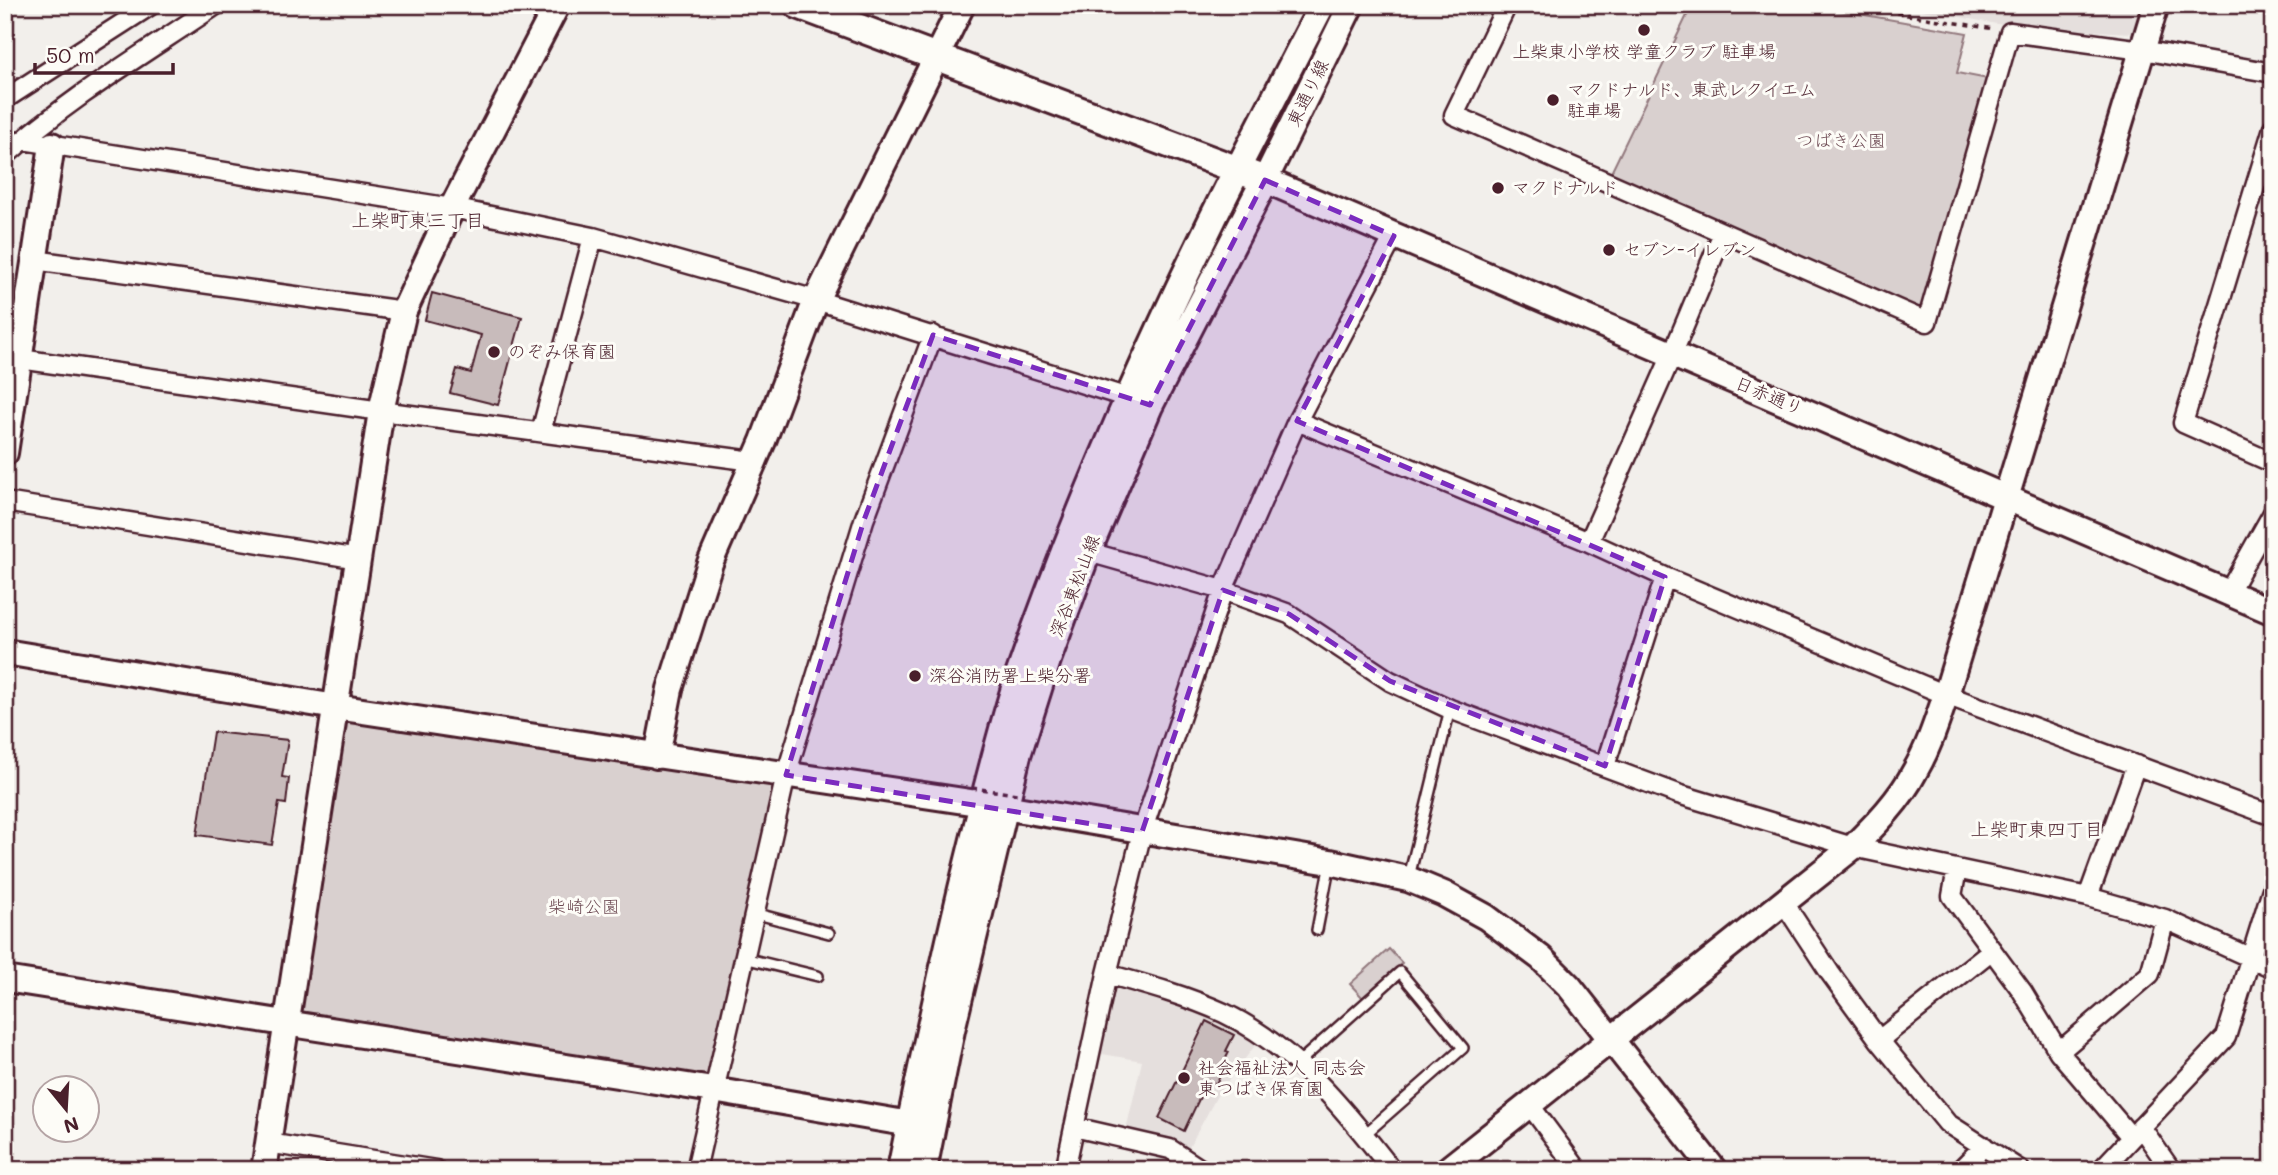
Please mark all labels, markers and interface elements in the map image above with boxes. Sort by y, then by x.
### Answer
marker: 上柴東小学校 学童クラブ 駐車場 [1636,22,1652,38]
scale bar [35,32,173,76]
place label: 上柴東小学校 学童クラブ 駐車場 [1512,39,1776,63]
text: 50 m [46,41,95,68]
street label: 東通り線 [1281,55,1334,130]
place label: マクドナルド、東武レクイエム 駐車場 [1567,77,1816,122]
marker: マクドナルド、東武レクイエム 駐車場 [1545,92,1561,108]
park label: つばき公園 [1796,128,1886,152]
place label: マクドナルド [1512,175,1619,199]
marker: マクドナルド [1490,180,1506,196]
district label: 上柴町東三丁目 [351,207,485,232]
place label: セブン-イレブン [1623,237,1757,261]
marker: セブン-イレブン [1601,242,1617,258]
place label: のぞみ保育園 [508,339,616,363]
marker: のぞみ保育園 [486,344,502,360]
street label: 日赤通り [1732,370,1807,420]
street label: 深谷東松山線 [1044,531,1105,640]
place label: 深谷消防署上柴分署 [929,663,1091,687]
marker: 深谷消防署上柴分署 [907,668,923,684]
district label: 上柴町東四丁目 [1970,816,2104,841]
park label: 柴崎公園 [548,894,620,918]
place label: 社会福祉法人 同志会 東つばき保育園 [1198,1055,1366,1100]
marker: 社会福祉法人 同志会 東つばき保育園 [1176,1070,1192,1086]
north arrow [32,1074,102,1144]
text: N [61,1112,82,1140]

